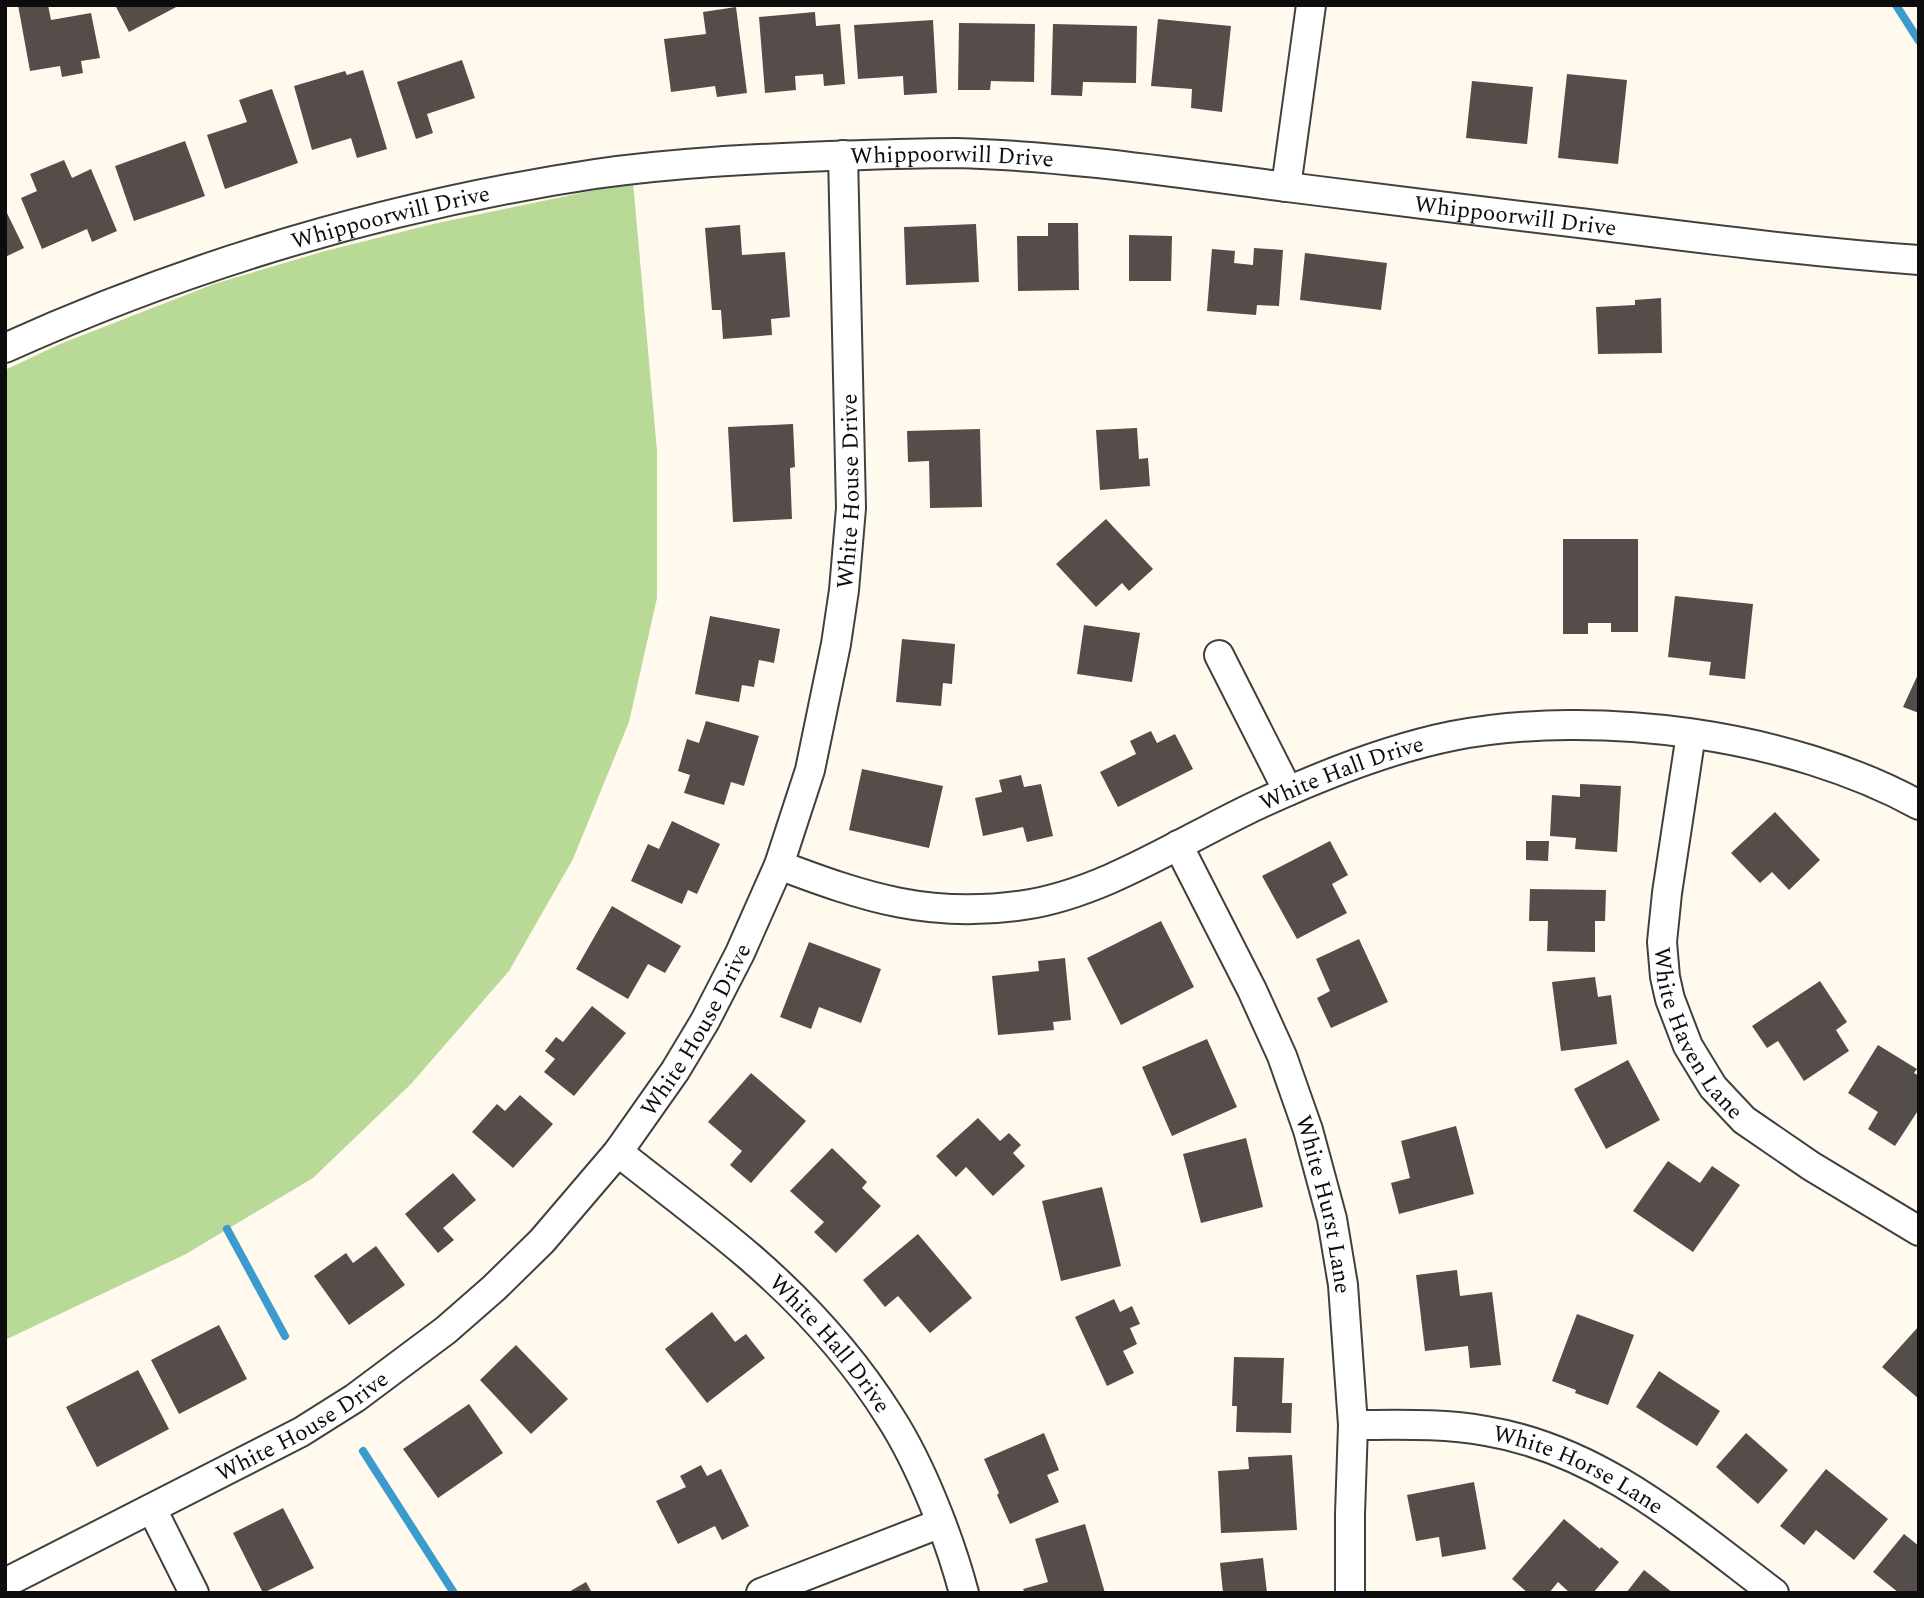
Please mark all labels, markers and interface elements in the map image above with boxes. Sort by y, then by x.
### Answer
street label: Whippoorwill Drive [850,137,1055,178]
street label: Whippoorwill Drive [287,177,493,260]
street label: Whippoorwill Drive [1412,187,1619,246]
street label: White House Drive [828,393,870,590]
street label: White Hall Drive [1254,727,1428,821]
street label: White House Drive [632,938,761,1124]
street label: White Haven Lane [1644,946,1751,1128]
street label: White Hurst Lane [1285,1110,1360,1295]
street label: White Hall Drive [760,1267,899,1421]
street label: White House Drive [210,1363,396,1492]
street label: White Horse Lane [1490,1417,1670,1524]

